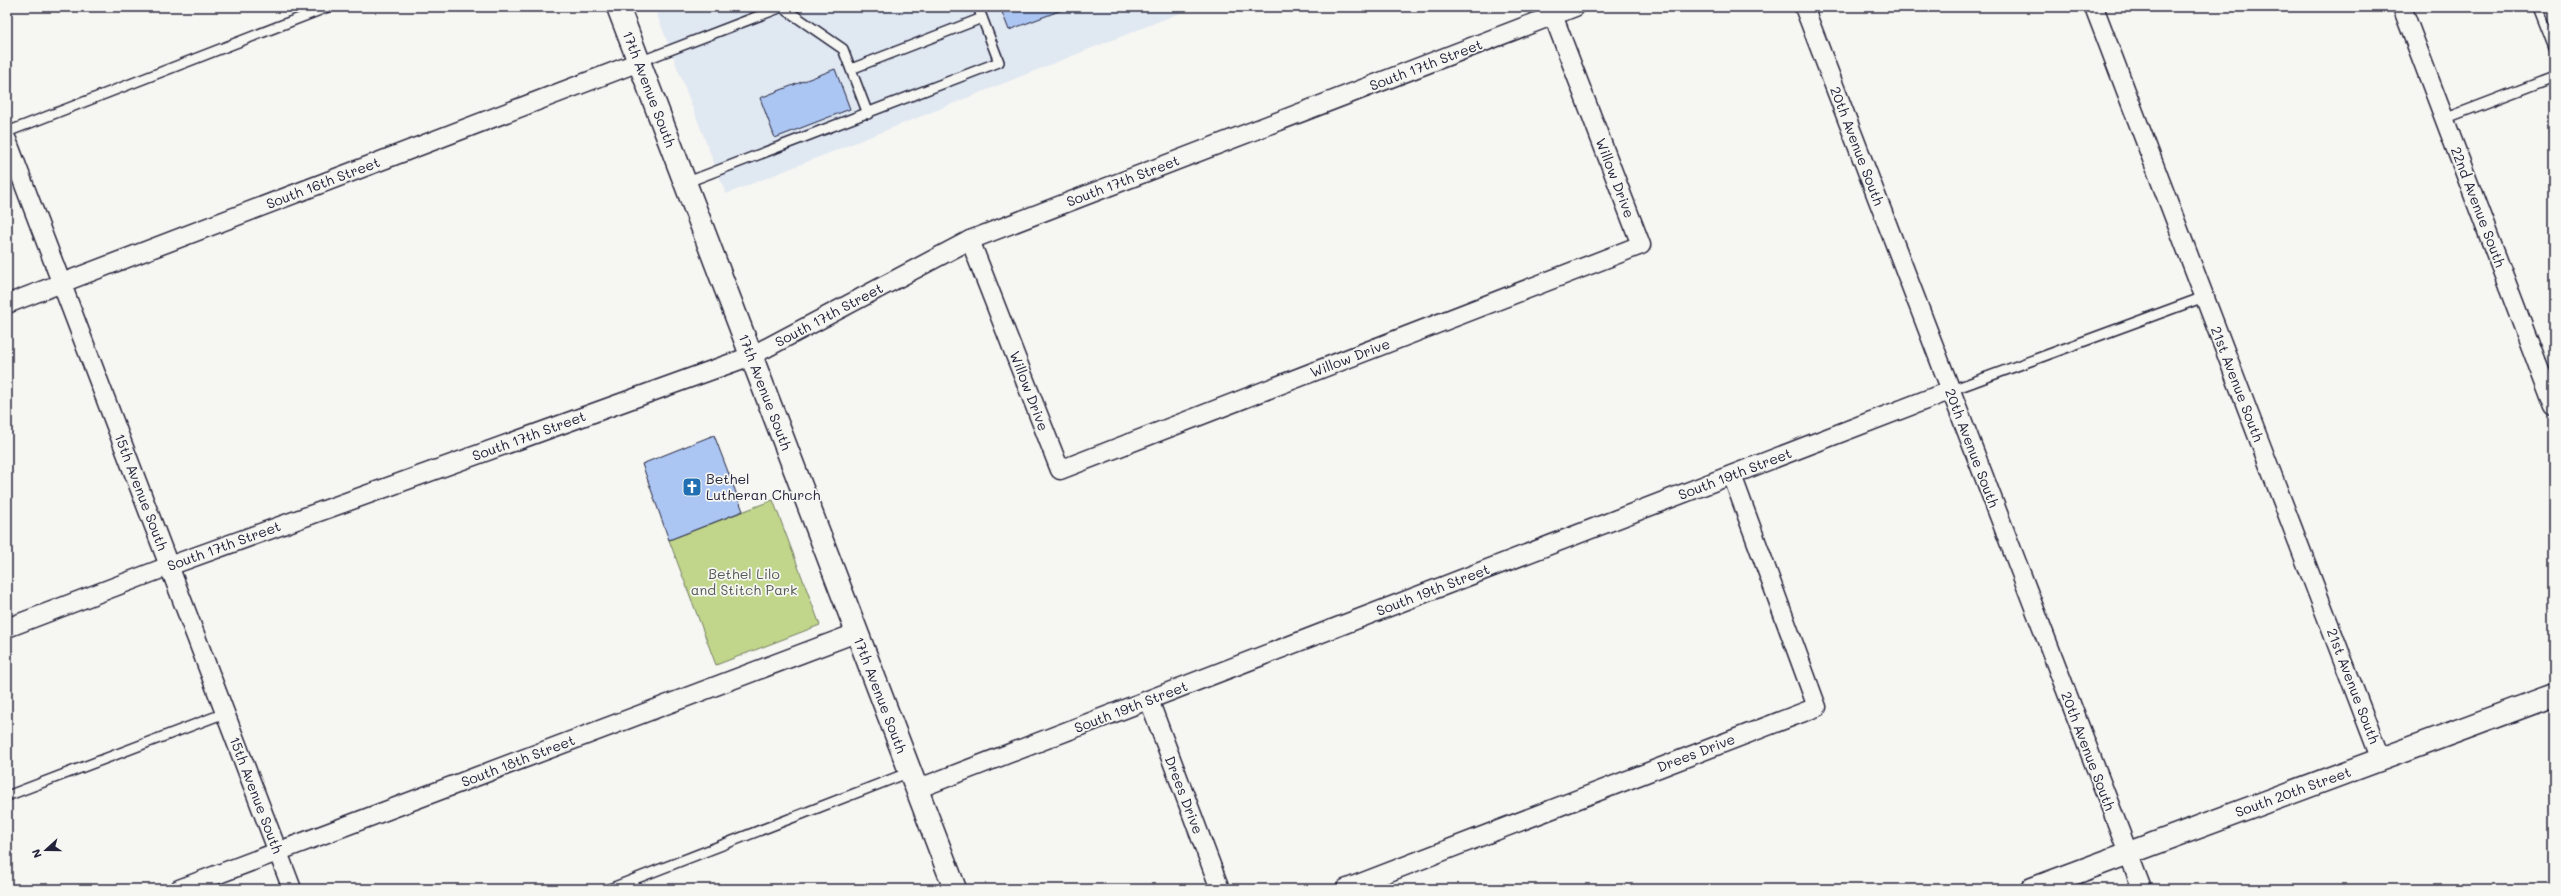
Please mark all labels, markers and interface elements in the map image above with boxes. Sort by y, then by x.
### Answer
street label: 17th Avenue South [618,28,680,150]
street label: South 17th Street [1367,34,1485,95]
street label: 20th Avenue South [1826,84,1889,208]
street label: Willow Drive [1591,135,1639,221]
street label: 22nd Avenue South [2447,144,2510,270]
street label: South 17th Street [1064,150,1182,211]
street label: South 16th Street [263,152,382,213]
street label: South 17th Street [772,278,886,351]
street label: 21st Avenue South [2207,323,2268,444]
street label: 17th Avenue South [734,331,796,453]
street label: Willow Drive [1307,334,1393,382]
street label: Willow Drive [1005,348,1053,434]
street label: 20th Avenue South [1941,386,2004,510]
street label: South 17th Street [469,406,588,465]
street label: 15th Avenue South [110,431,173,553]
street label: South 19th Street [1675,443,1794,504]
place label: Bethel Lutheran Church [706,469,821,504]
church icon: Bethel Lutheran Church [681,476,703,498]
street label: South 17th Street [164,516,283,575]
street label: South 19th Street [1373,559,1492,620]
park label: Bethel Lilo and Stitch Park [691,564,797,599]
street label: 21st Avenue South [2323,625,2384,746]
street label: 17th Avenue South [849,634,911,756]
street label: South 19th Street [1071,676,1190,737]
street label: 20th Avenue South [2057,689,2120,813]
street label: Drees Drive [1654,729,1738,776]
street label: South 18th Street [458,730,577,791]
street label: 15th Avenue South [225,734,288,856]
street label: Drees Drive [1161,753,1208,837]
street label: South 20th Street [2232,762,2353,821]
north arrow [26,830,66,870]
text: N [28,847,45,860]

